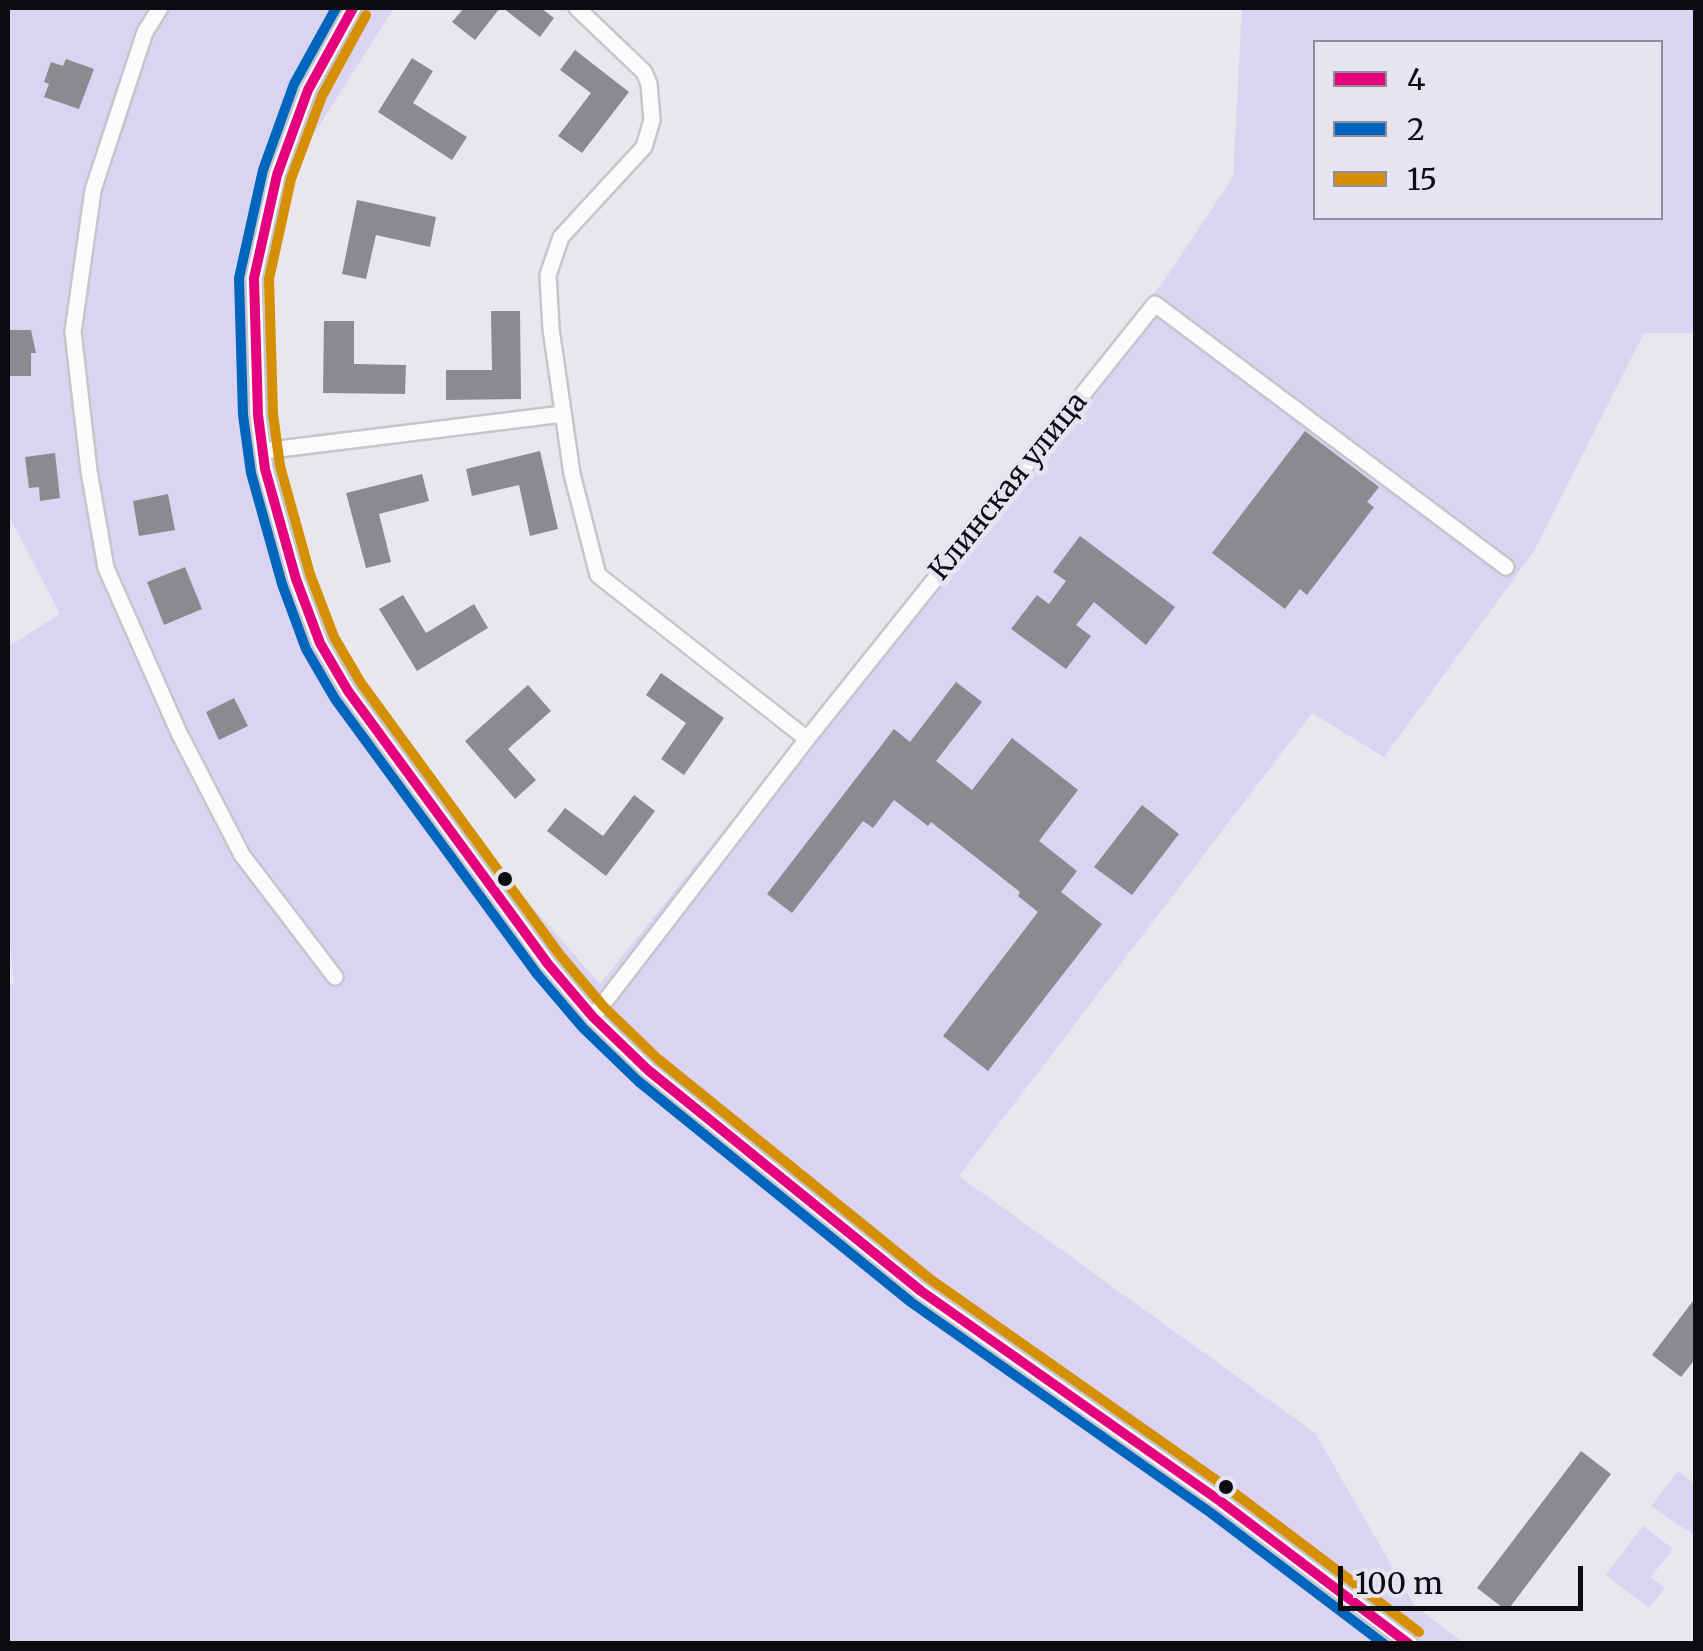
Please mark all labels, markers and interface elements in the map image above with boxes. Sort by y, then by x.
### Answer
legend [1313,40,1663,220]
text: 4 [1407,60,1425,98]
text: 2 [1407,110,1425,148]
text: 15 [1407,160,1437,198]
street label: Клинская улица [923,386,1095,588]
unlabelled marker [495,869,515,889]
unlabelled marker [1216,1477,1236,1497]
scale bar [1343,1546,1588,1608]
text: 100 m [1355,1564,1443,1602]

